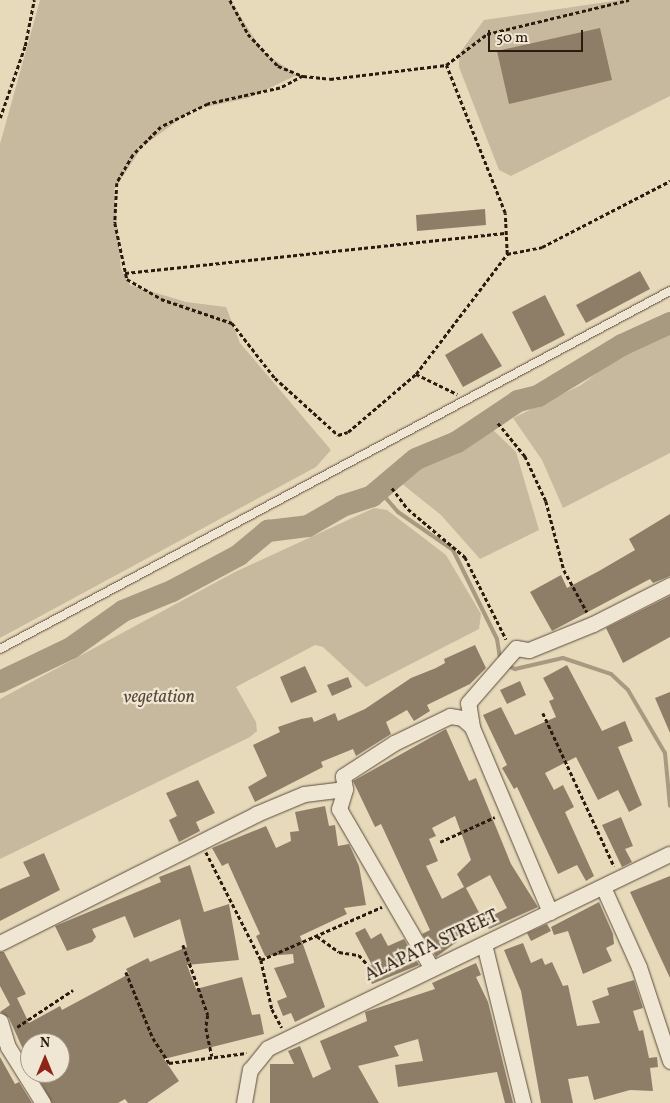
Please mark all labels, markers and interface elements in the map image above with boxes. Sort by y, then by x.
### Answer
scale bar [490,20,585,52]
text: 50 m [496,28,528,49]
park label: vegetation [123,687,195,709]
street label: ALAPATA STREET [362,907,502,987]
north arrow [20,1033,70,1083]
text: N [40,1034,50,1053]

